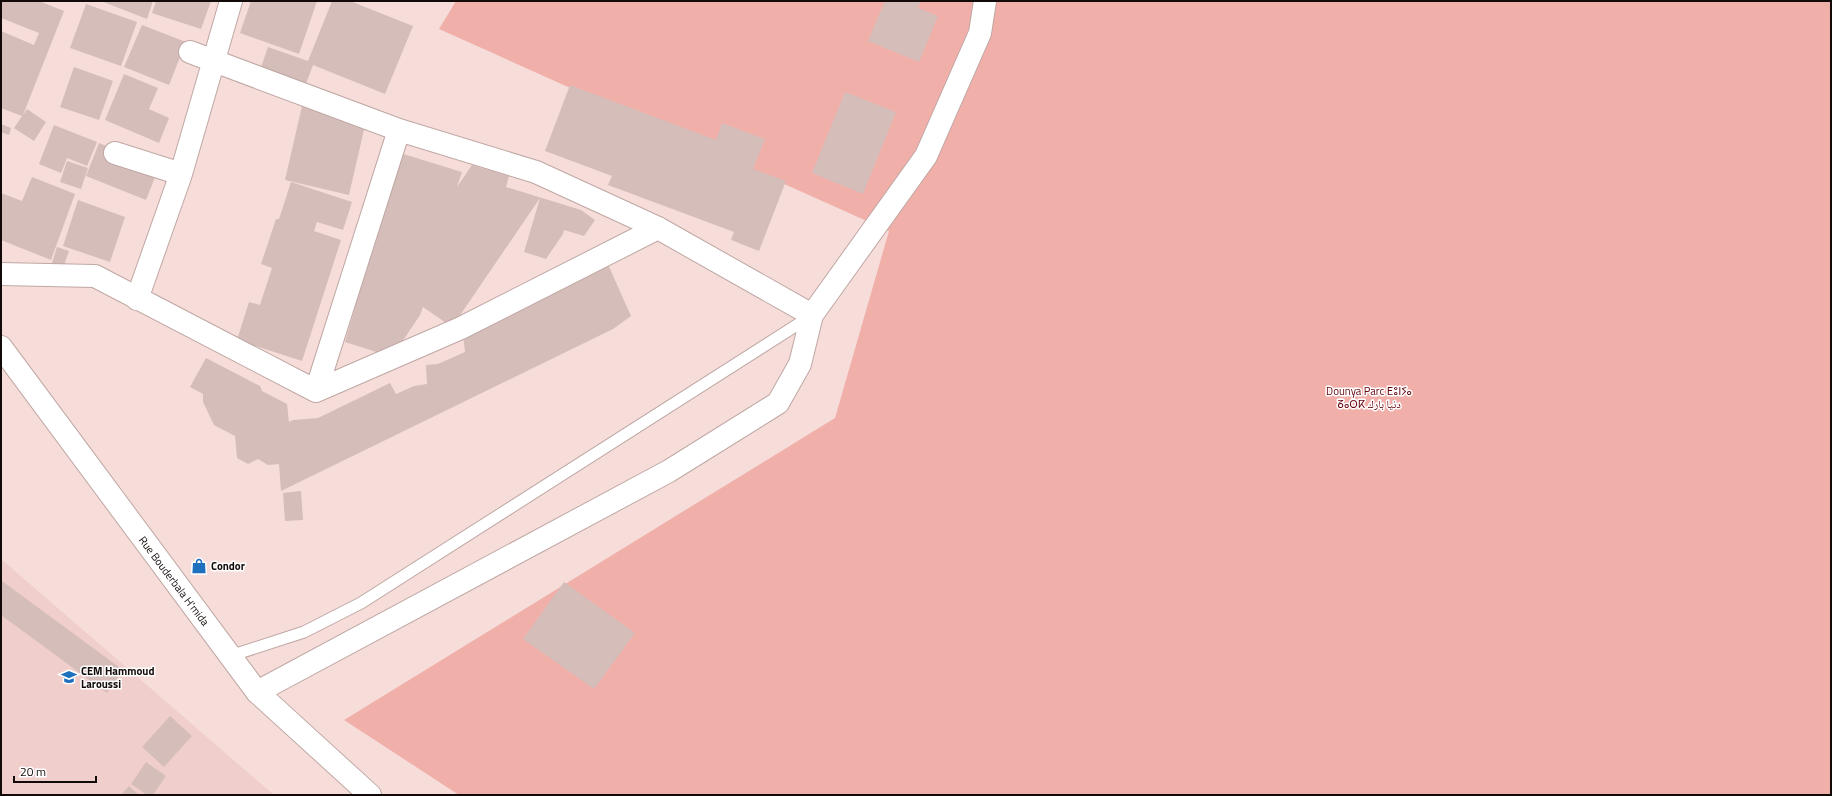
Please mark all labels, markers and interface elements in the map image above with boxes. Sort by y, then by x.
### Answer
park label: Dounya Parc ⴹⵓⵏⵢⴰ ⵒⴰⵔⴽ دنيا بارك [1326,383,1412,412]
street label: Rue Bouderbala H'mida [135,533,213,630]
shop icon: Condor [190,557,208,575]
place label: Condor [211,558,245,574]
place label: CEM Hammoud Laroussi [81,663,154,692]
school or university icon: CEM Hammoud Laroussi [60,668,78,686]
scale bar [14,758,96,784]
text: 20 m [20,762,46,781]

